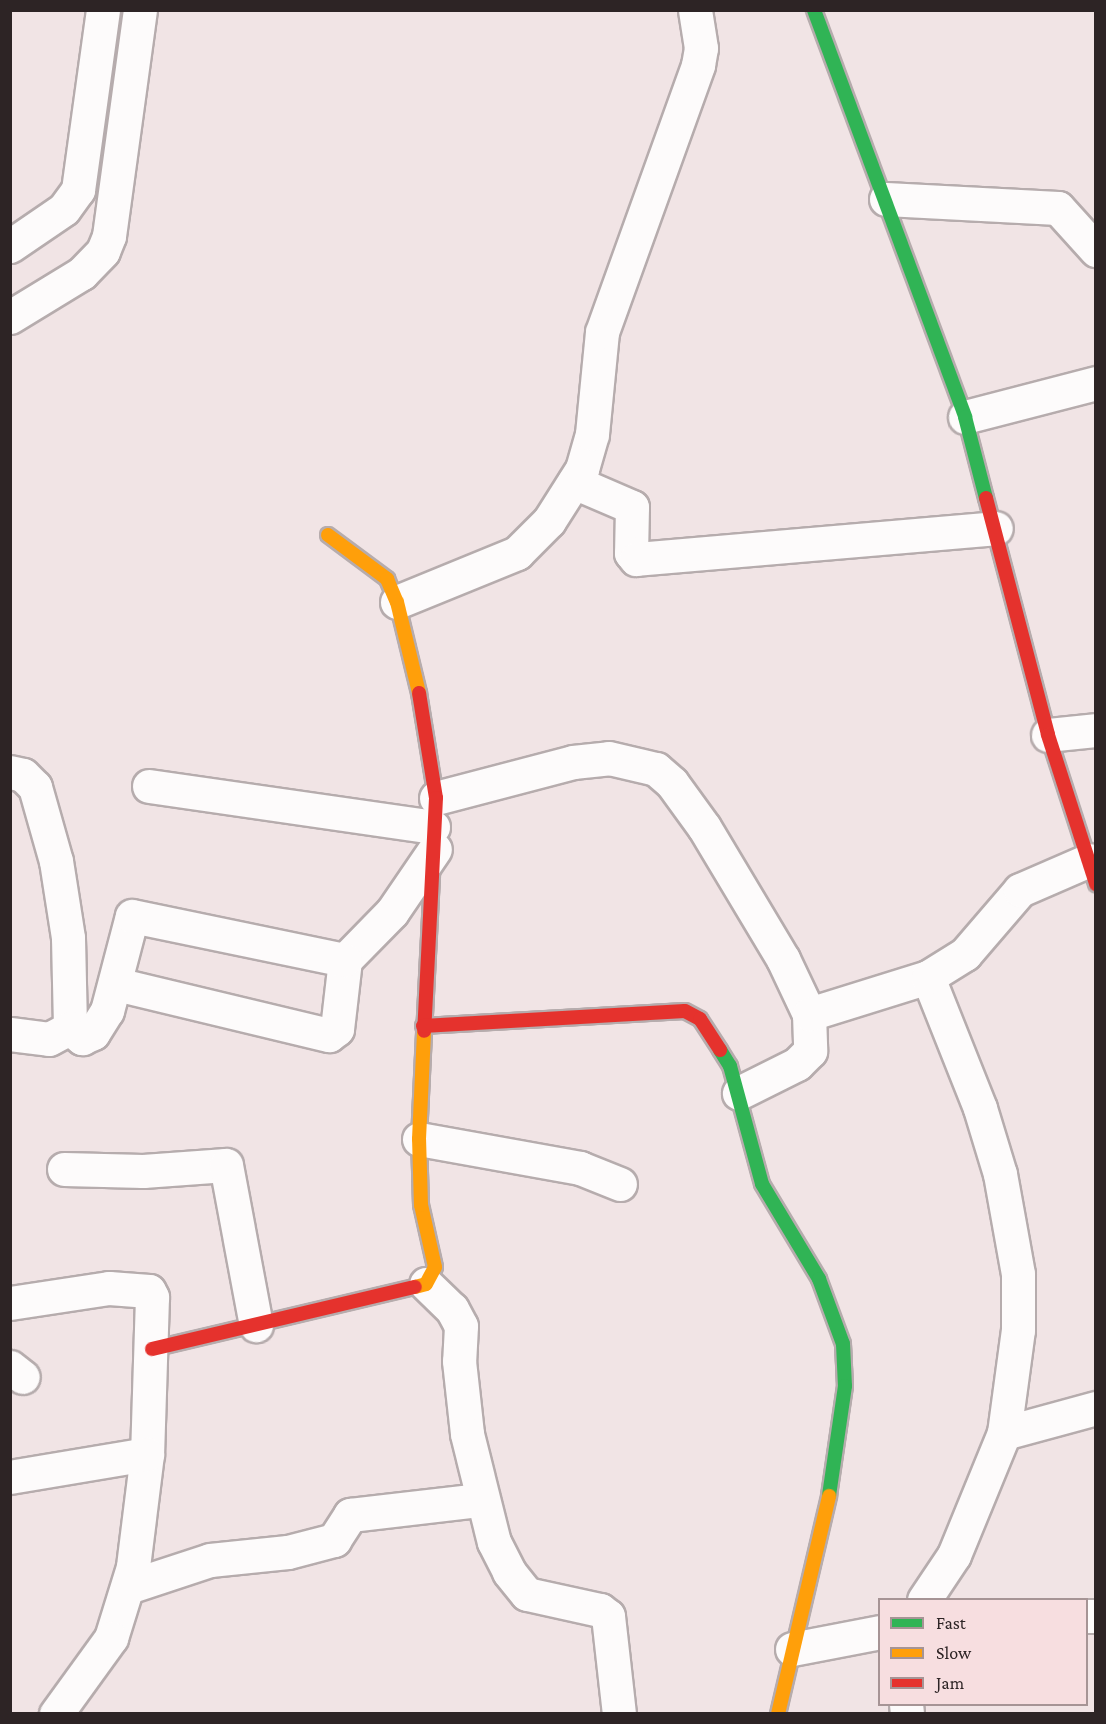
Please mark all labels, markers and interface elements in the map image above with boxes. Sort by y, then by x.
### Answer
legend [878,1598,1088,1706]
text: Fast [936,1613,966,1633]
text: Slow [936,1643,971,1663]
text: Jam [936,1673,964,1693]

